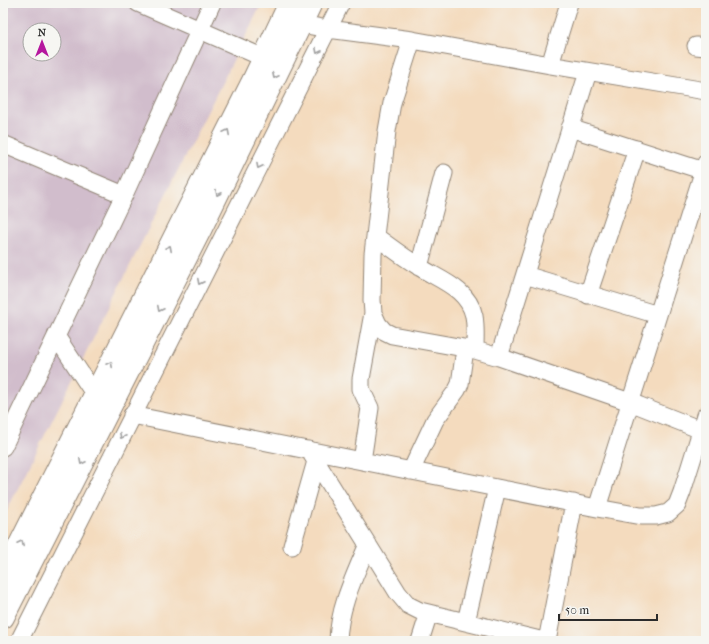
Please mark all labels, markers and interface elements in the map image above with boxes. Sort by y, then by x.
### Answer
north arrow [22,22,62,62]
text: N [38,26,47,39]
one-way arrow [315,46,322,54]
one-way arrow [272,71,280,79]
one-way arrow [223,129,230,136]
one-way arrow [256,162,263,170]
one-way arrow [215,188,223,196]
one-way arrow [164,245,171,252]
one-way arrow [197,278,204,285]
one-way arrow [157,305,165,312]
one-way arrow [106,361,113,368]
one-way arrow [119,431,127,439]
one-way arrow [79,458,87,465]
one-way arrow [16,540,23,547]
scale bar [559,596,657,622]
text: 50 m [565,603,589,617]

